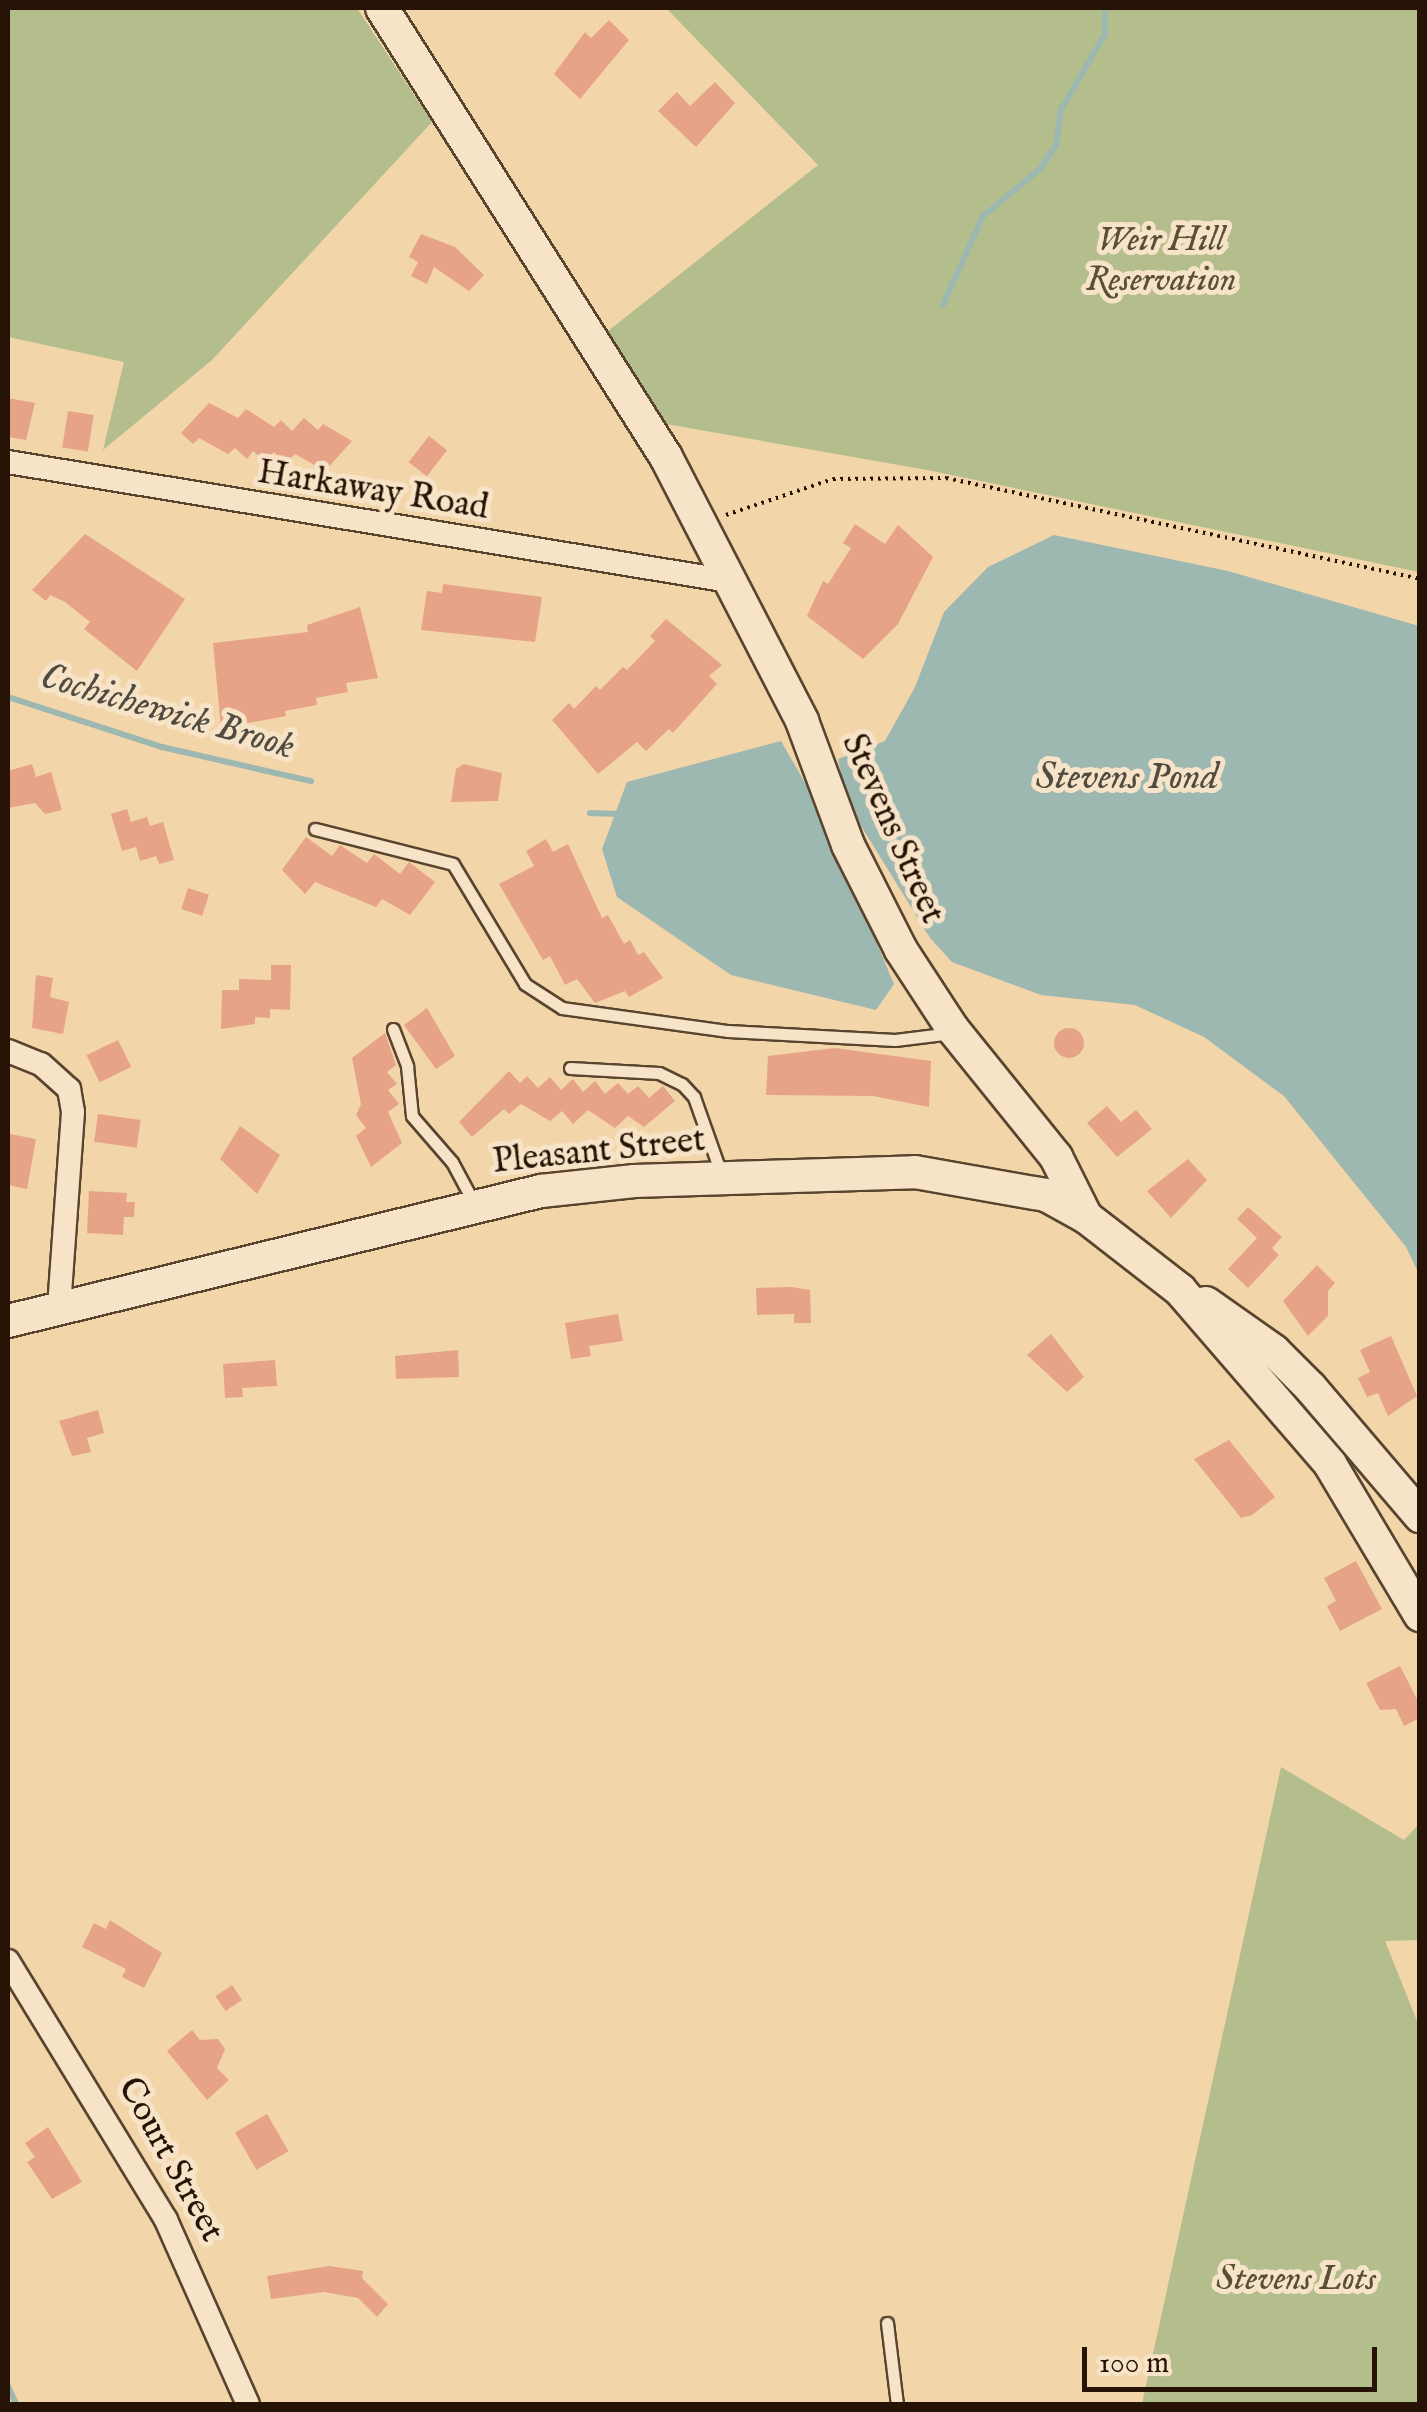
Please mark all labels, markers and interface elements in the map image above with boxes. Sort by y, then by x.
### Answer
park label: Weir Hill Reservation [1086,220,1236,302]
street label: Harkaway Road [255,452,491,530]
water label: Cochichewick Brook [35,655,299,771]
street label: Stevens Street [832,728,952,930]
water label: Stevens Pond [1036,756,1218,802]
street label: Pleasant Street [491,1120,707,1184]
street label: Court Street [108,2071,232,2249]
park label: Stevens Lots [1216,2259,1376,2301]
scale bar [1087,2327,1382,2389]
text: 100 m [1099,2345,1169,2383]

